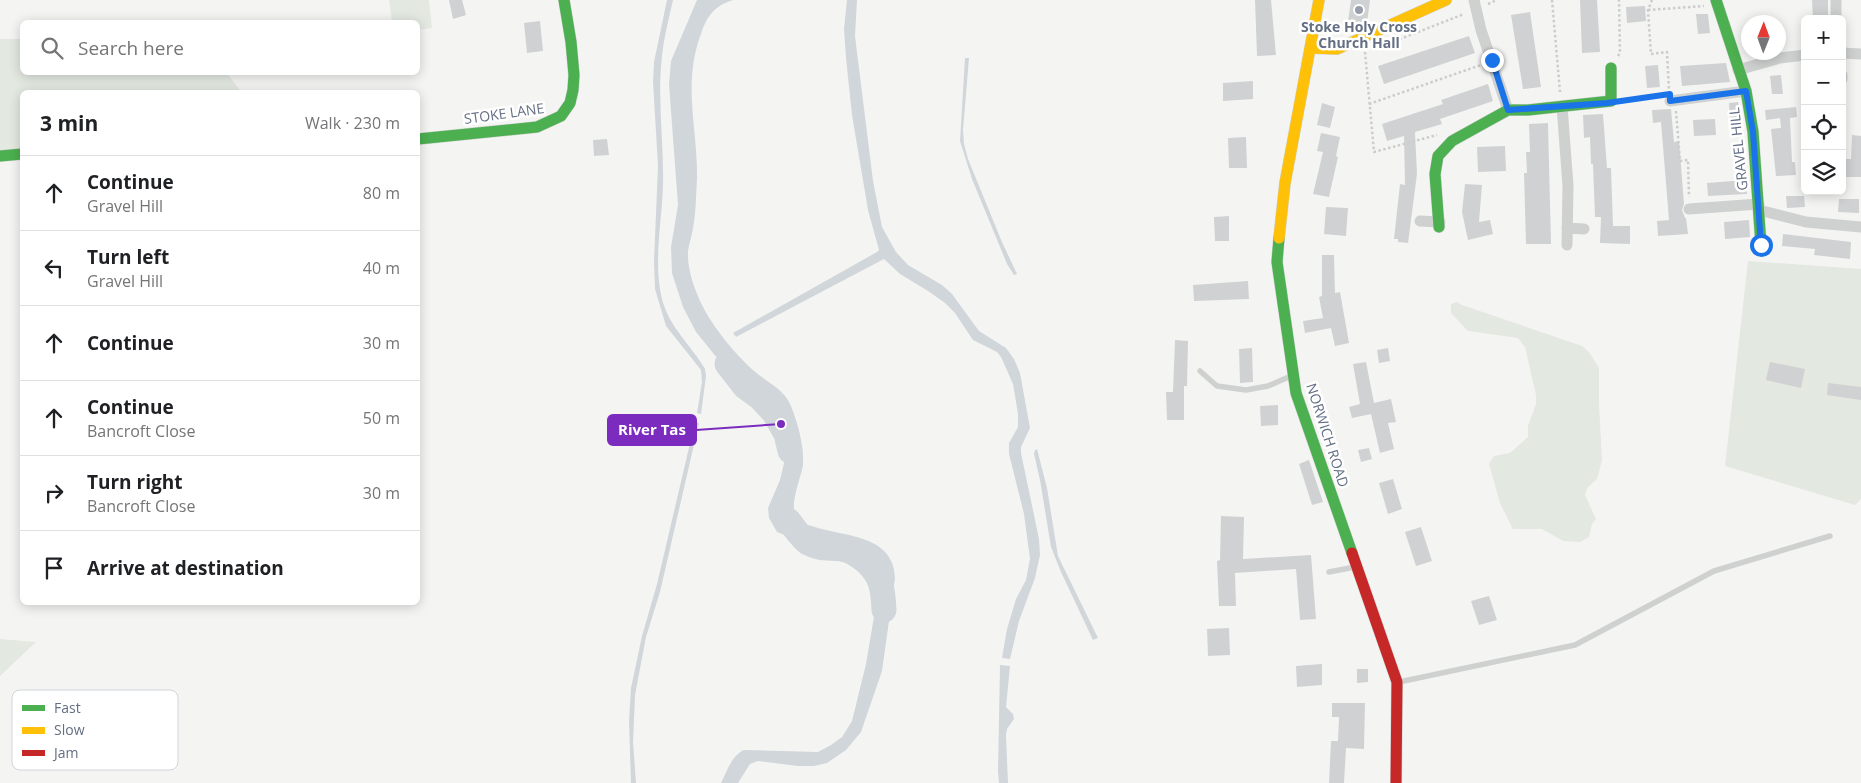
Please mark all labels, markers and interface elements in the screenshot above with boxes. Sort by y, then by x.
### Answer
marker: Stoke Holy Cross Church Hall [1353,4,1365,16]
north arrow [1741,15,1786,60]
map controls [1801,15,1846,195]
button: + [1801,15,1846,60]
place label: Stoke Holy Cross Church Hall [1301,17,1417,52]
search box [20,20,420,75]
icon: search [38,34,66,62]
text: Search here [78,35,184,61]
route end [1481,49,1504,72]
button: − [1801,60,1846,105]
street label: STOKE LANE [463,98,545,128]
button: locate [1801,105,1846,150]
street label: GRAVEL HILL [1724,106,1752,192]
text: 3 min [40,109,98,137]
text: Walk · 230 m [305,112,400,134]
button: layers [1801,150,1846,195]
text: Continue [87,169,174,195]
icon: ahead [40,179,68,207]
text: 80 m [363,182,400,204]
text: Gravel Hill [87,195,163,217]
route start [1750,234,1773,257]
text: Turn left [87,244,169,270]
icon: left [40,254,68,282]
text: 40 m [363,257,400,279]
text: Gravel Hill [87,270,163,292]
icon: ahead [40,329,68,357]
text: Continue [87,330,174,356]
text: 30 m [363,332,400,354]
street label: NORWICH ROAD [1302,381,1354,489]
text: Continue [87,394,174,420]
icon: ahead [40,404,68,432]
text: 50 m [363,407,400,429]
callout: River Tas [608,415,696,445]
text: River Tas [618,419,686,439]
text: Bancroft Close [87,420,195,442]
text: Turn right [87,469,182,495]
icon: right [40,479,68,507]
text: 30 m [363,482,400,504]
text: Bancroft Close [87,495,195,517]
icon: arrive [40,554,68,582]
text: Arrive at destination [87,555,284,581]
legend [12,690,178,770]
text: Fast [54,698,81,717]
text: Slow [54,720,85,739]
text: Jam [52,743,79,762]

